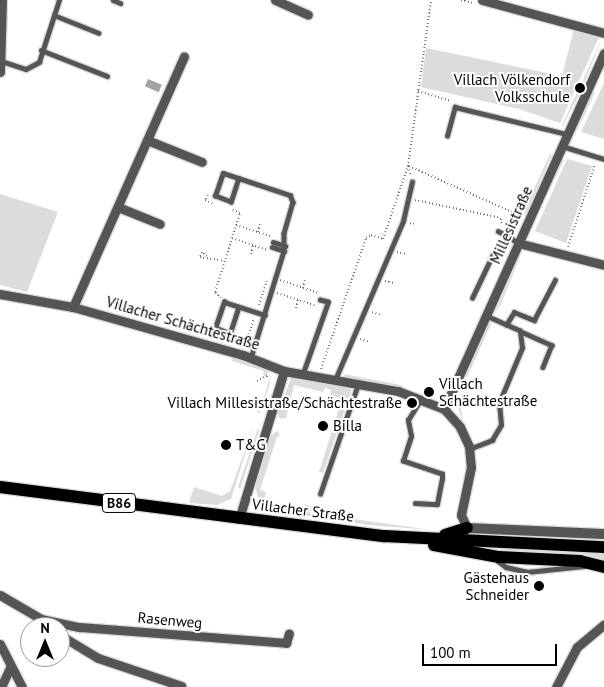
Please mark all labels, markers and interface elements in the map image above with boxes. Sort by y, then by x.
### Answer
place label: Villach Völkendorf Volksschule [453,70,570,105]
marker: Villach Völkendorf Volksschule [574,82,586,94]
street label: Millesistraße [486,183,536,267]
street label: Villacher Schächtestraße [104,292,262,354]
place label: Villach Schächtestraße [439,374,537,409]
marker: Villach Schächtestraße [423,386,435,398]
place label: Villach Millesistraße/Schächtestraße [168,394,402,412]
marker: Villach Millesistraße/Schächtestraße [406,397,418,409]
place label: Billa [333,417,362,435]
marker: Billa [317,420,329,432]
place label: T&G [236,436,266,454]
marker: T&G [220,439,232,451]
road number: B86 [102,492,136,514]
street label: Villacher Straße [251,495,355,525]
place label: Gästehaus Schneider [463,568,529,603]
marker: Gästehaus Schneider [533,580,545,592]
street label: Rasenweg [137,608,203,632]
north arrow [20,617,70,667]
text: N [40,619,50,637]
scale bar [424,634,559,666]
text: 100 m [430,643,471,662]

